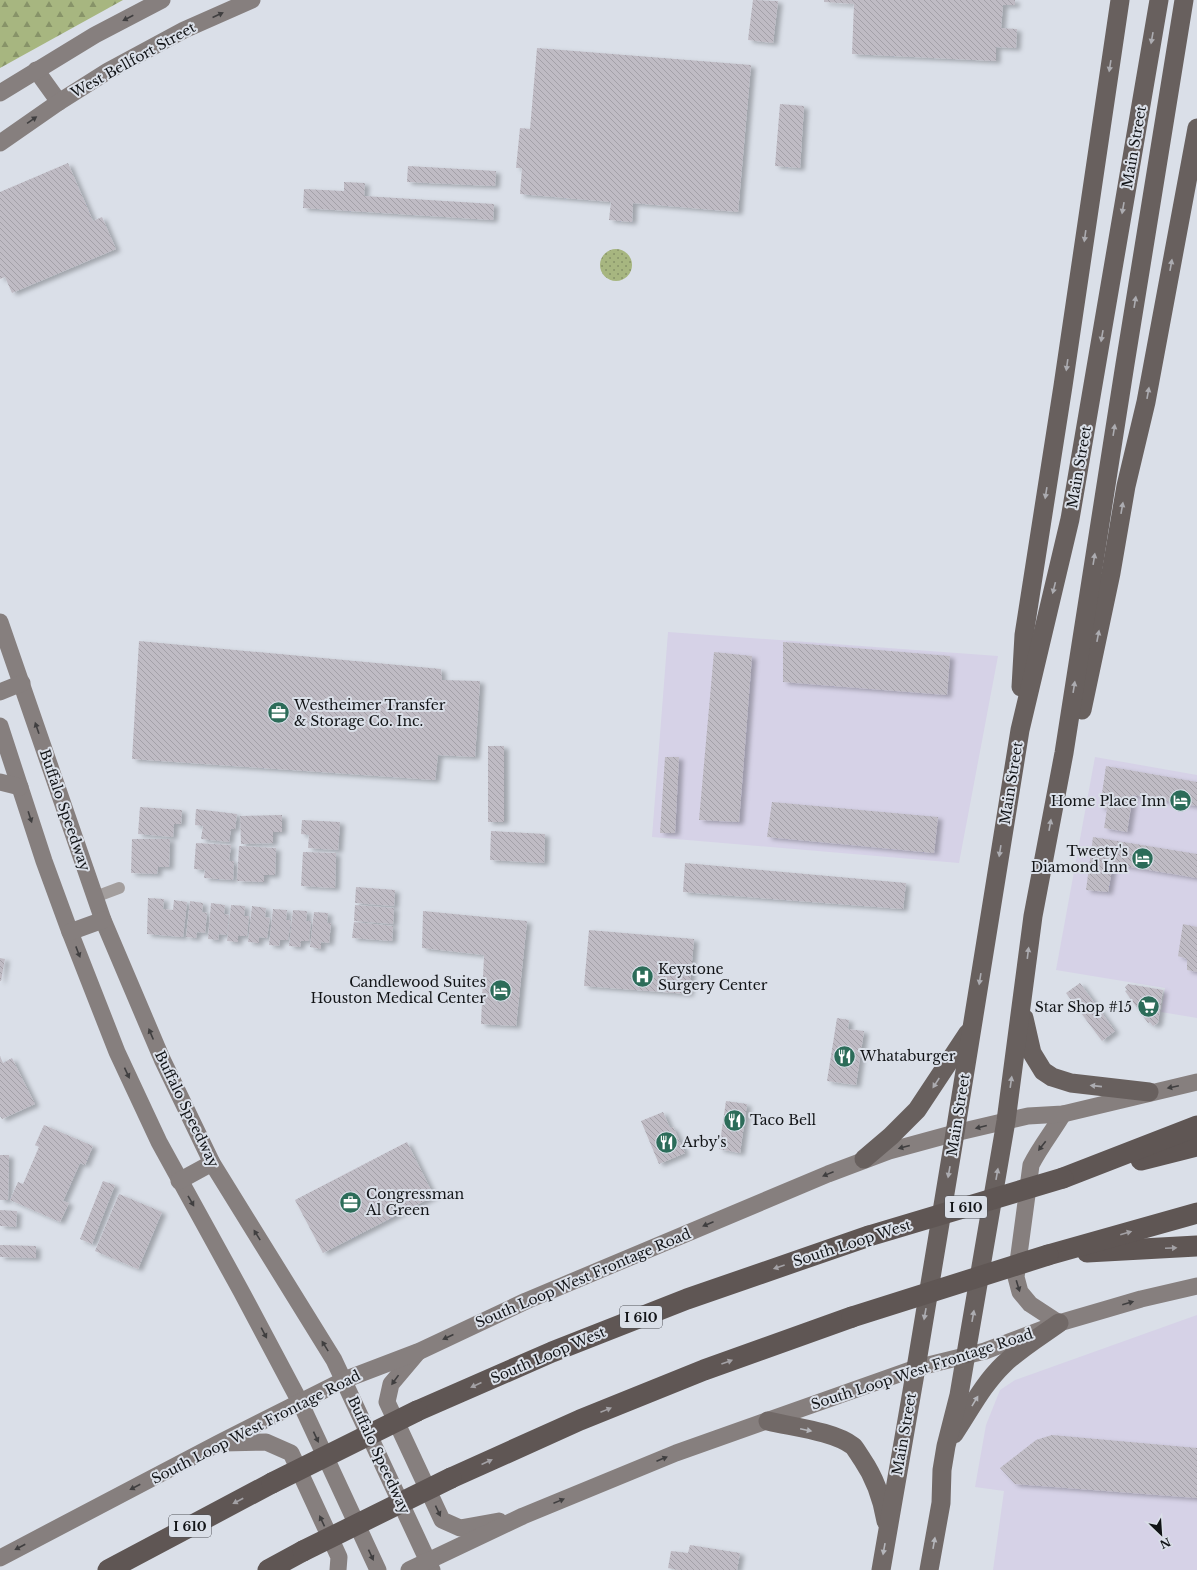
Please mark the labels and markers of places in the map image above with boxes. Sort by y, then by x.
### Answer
place label: Westheimer Transfer & Storage Co. Inc. [293,696,446,730]
office icon: Westheimer Transfer & Storage Co. Inc. [266,700,292,726]
hotel icon: Home Place Inn [1168,788,1194,814]
place label: Home Place Inn [1051,792,1166,810]
place label: Tweety's Diamond Inn [1031,842,1128,876]
hotel icon: Tweety's Diamond Inn [1130,846,1156,872]
place label: Keystone Surgery Center [658,960,768,994]
hospital icon: Keystone Surgery Center [630,964,656,990]
place label: Candlewood Suites Houston Medical Center [311,973,486,1007]
hotel icon: Candlewood Suites Houston Medical Center [488,977,514,1003]
supermarket icon: Star Shop #15 [1135,994,1161,1020]
place label: Star Shop #15 [1035,998,1132,1016]
restaurant icon: Whataburger [832,1043,858,1069]
place label: Whataburger [859,1047,956,1065]
restaurant icon: Taco Bell [721,1107,747,1133]
place label: Taco Bell [750,1111,817,1129]
restaurant icon: Arby's [653,1129,679,1155]
place label: Arby's [681,1133,727,1151]
place label: Congressman Al Green [365,1185,464,1219]
office icon: Congressman Al Green [337,1189,363,1215]

